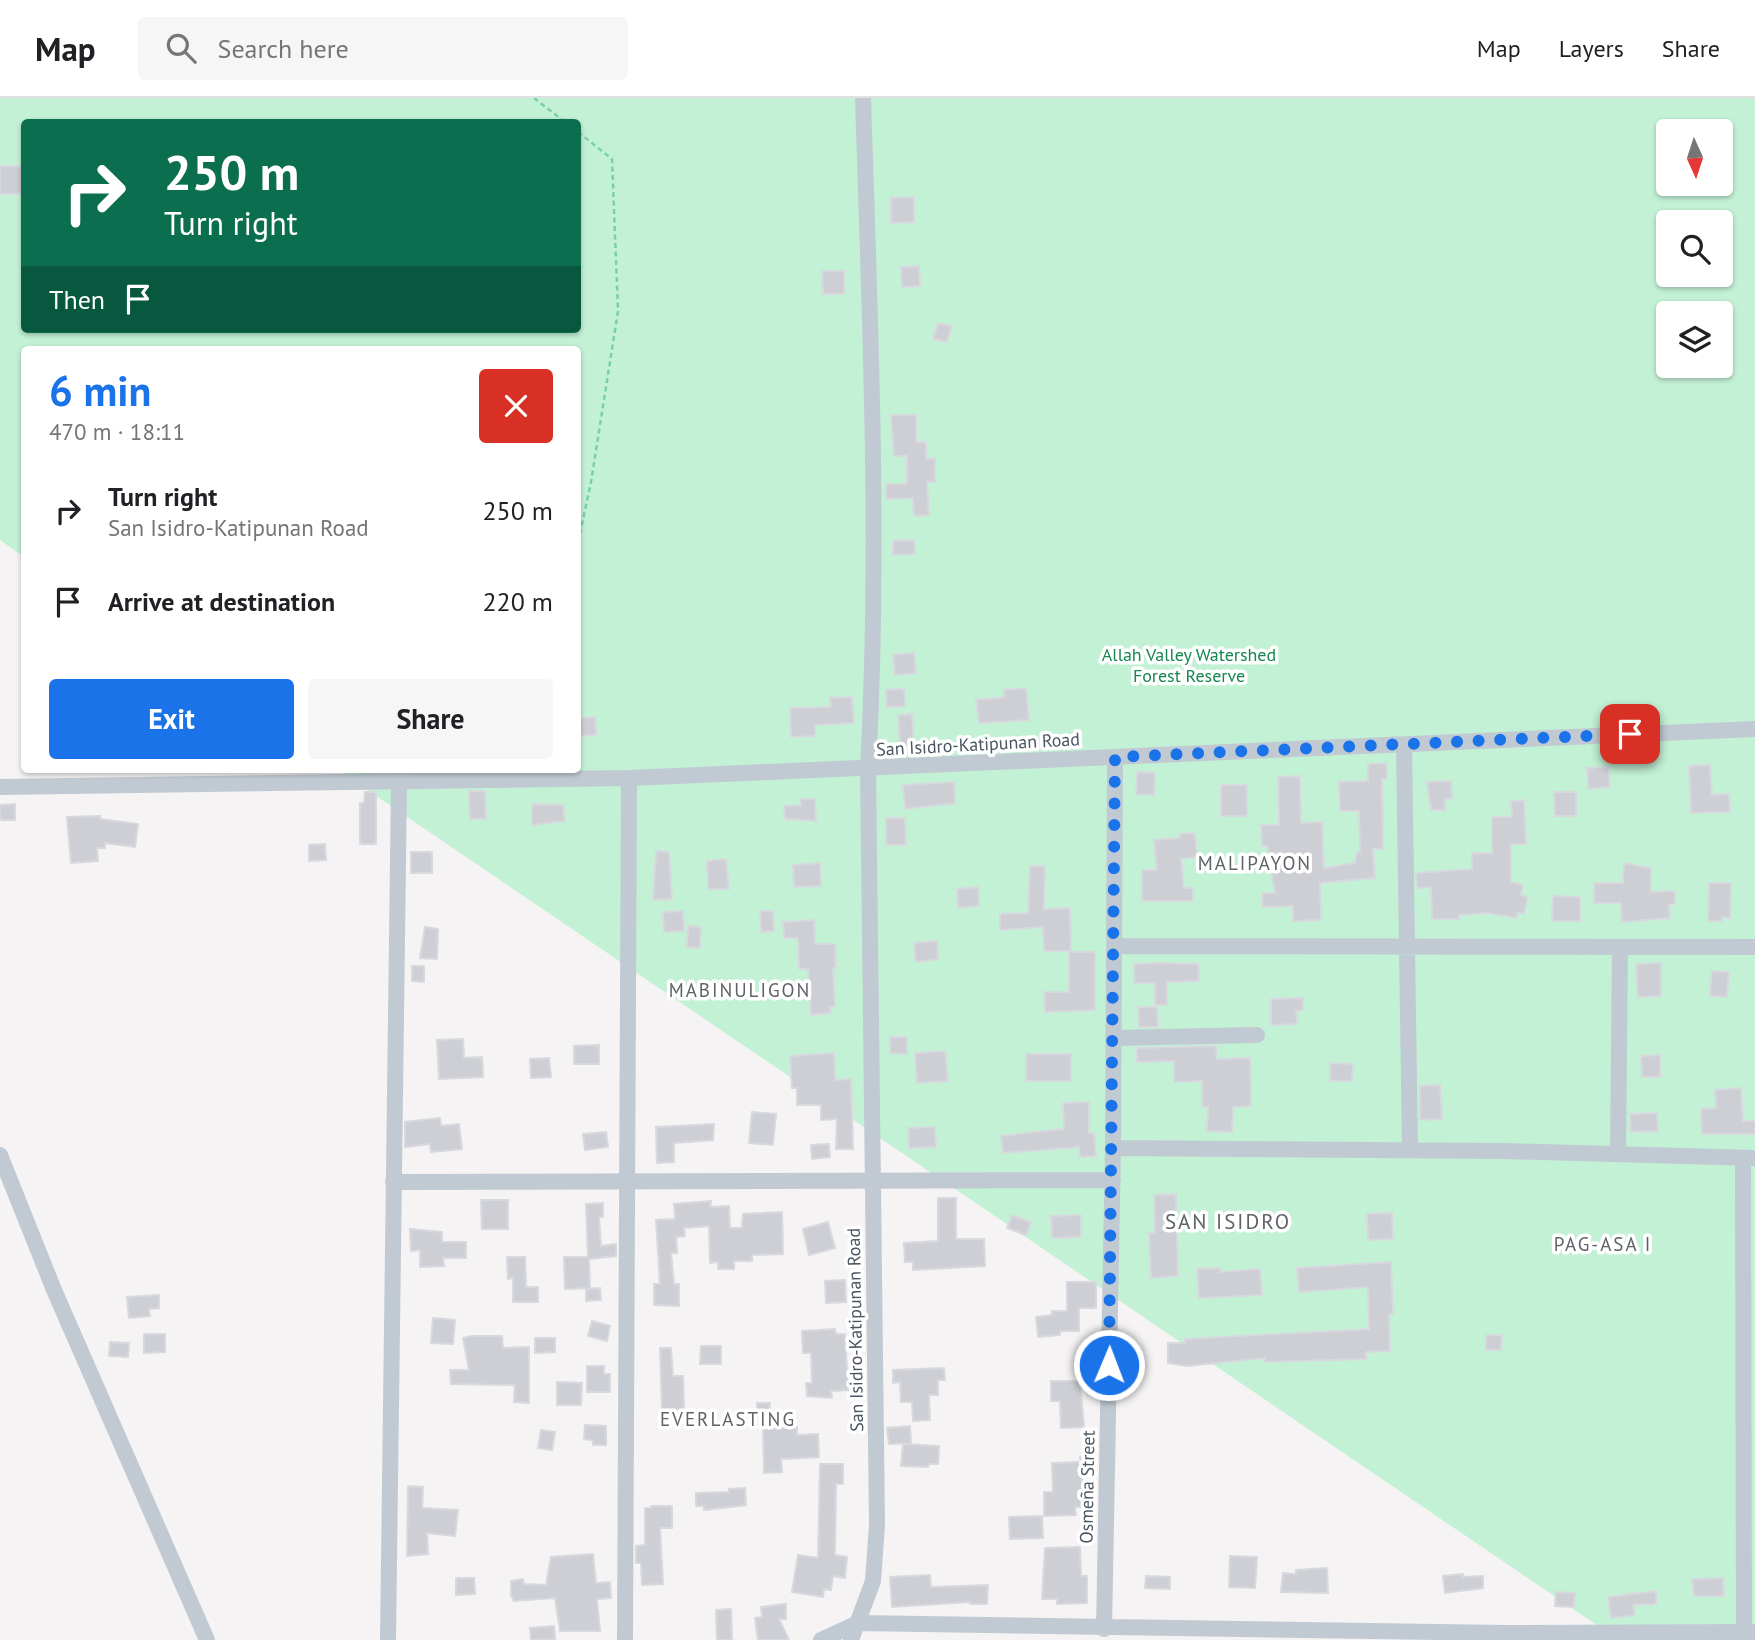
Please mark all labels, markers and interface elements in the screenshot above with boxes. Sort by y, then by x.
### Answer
search box [138,17,628,80]
text: Map [35,27,96,70]
icon: search [162,29,200,67]
text: Search here [218,32,349,65]
text: Map [1477,33,1521,64]
text: Layers [1559,33,1624,64]
text: Share [1662,33,1720,64]
north arrow [1656,119,1732,196]
map controls [1656,119,1733,378]
text: 250 m [164,140,299,204]
icon: right [49,147,140,238]
text: Turn right [164,202,298,244]
button: search [1656,210,1733,287]
icon: arrive [119,280,157,318]
text: Then [49,283,105,316]
button: layers [1656,301,1733,378]
text: 6 min [49,363,151,418]
button: close [479,369,553,443]
text: 470 m · 18:11 [49,417,185,446]
text: Turn right [108,480,217,513]
icon: right [49,492,87,530]
text: 250 m [482,494,553,527]
text: San Isidro-Katipunan Road [108,513,369,542]
icon: arrive [49,583,87,621]
text: Arrive at destination [108,585,335,618]
text: 220 m [482,585,553,618]
park label: Allah Valley Watershed Forest Reserve [1102,643,1276,687]
button: Exit [49,679,294,759]
button: Share [308,679,553,759]
pin [1600,704,1660,764]
icon: arrive [1611,715,1649,753]
street label: San Isidro-Katipunan Road [876,727,1080,761]
district label: MALIPAYON [1198,851,1312,875]
district label: MABINULIGON [669,978,811,1002]
district label: SAN ISIDRO [1165,1208,1291,1235]
street label: San Isidro-Katipunan Road [842,1228,868,1432]
district label: PAG-ASA I [1554,1232,1652,1256]
position arrow [1072,1328,1146,1402]
district label: EVERLASTING [660,1407,796,1431]
street label: Osmeña Street [1075,1430,1099,1544]

